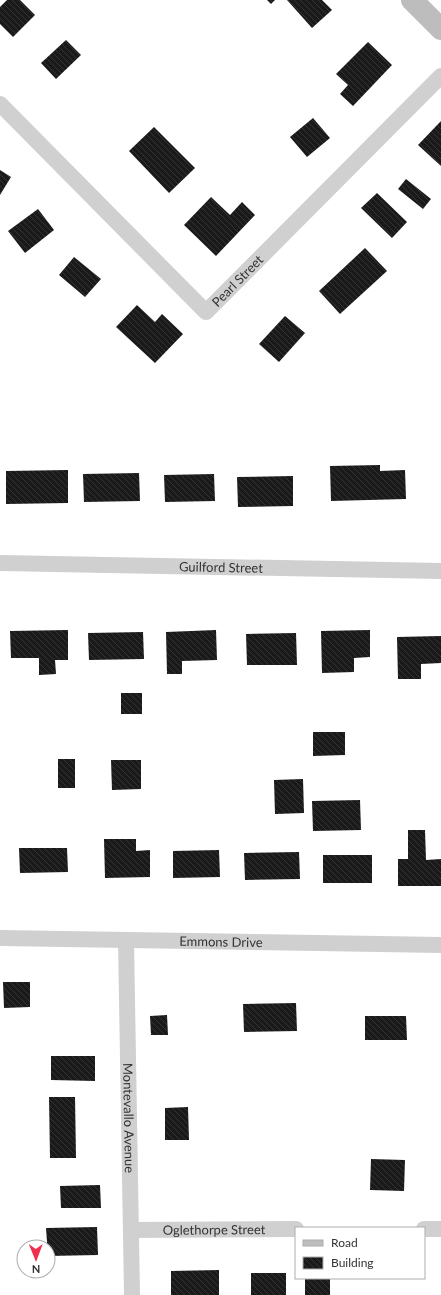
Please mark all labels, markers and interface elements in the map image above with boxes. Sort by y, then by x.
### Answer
street label: Pearl Street [208,251,266,310]
street label: Guilford Street [179,558,263,576]
street label: Emmons Drive [179,933,263,950]
street label: Montevallo Avenue [120,1063,138,1173]
street label: Oglethorpe Street [163,1221,266,1238]
legend [295,1227,425,1279]
text: Road [331,1235,358,1250]
north arrow [16,1239,56,1279]
text: Building [331,1255,374,1270]
text: N [32,1263,41,1276]

